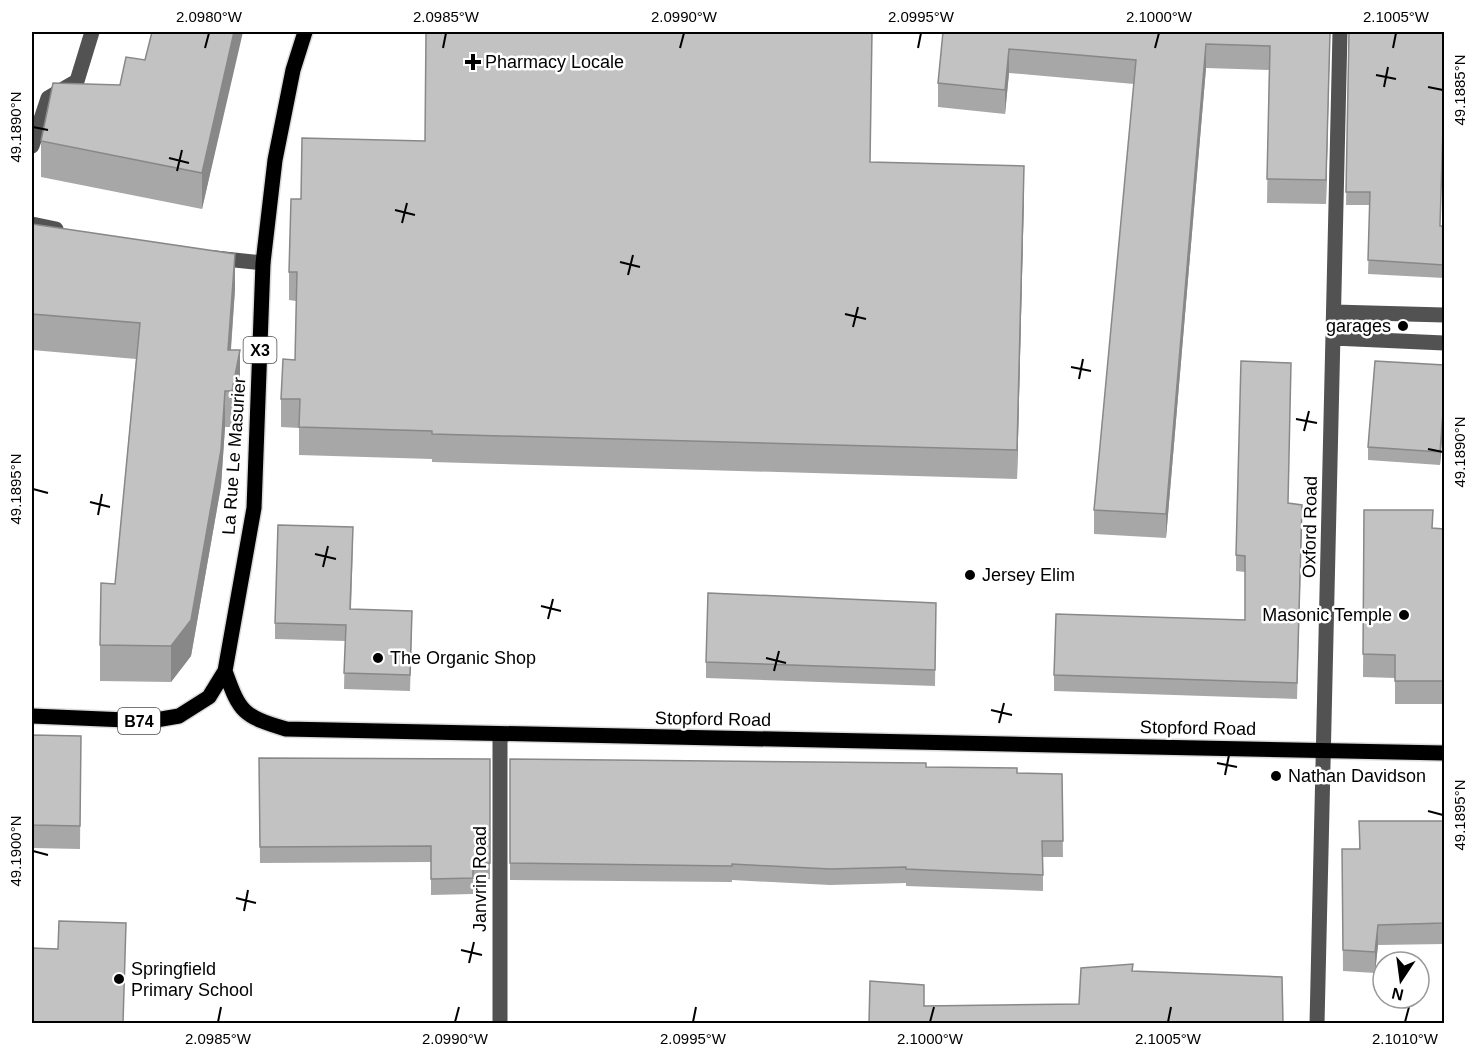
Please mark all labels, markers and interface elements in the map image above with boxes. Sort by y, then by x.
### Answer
text: 2.0980°W [176,8,243,25]
text: 2.0985°W [413,8,480,25]
text: 2.0990°W [651,8,718,25]
text: 2.0995°W [888,8,955,25]
text: 2.1000°W [1126,8,1193,25]
text: 2.1005°W [1363,8,1430,25]
place label: Pharmacy Locale [485,52,624,72]
text: 49.1885°N [1451,54,1468,126]
marker: Pharmacy Locale [466,55,480,69]
text: 49.1890°N [7,91,24,163]
place label: garages [1326,316,1391,336]
marker: garages [1396,319,1410,333]
road number: X3 [244,337,276,363]
street label: La Rue Le Masurier [219,376,249,536]
text: 49.1890°N [1451,416,1468,488]
text: 49.1895°N [7,453,24,525]
street label: Oxford Road [1299,476,1321,578]
place label: Jersey Elim [982,565,1075,585]
marker: Jersey Elim [963,568,977,582]
place label: Masonic Temple [1262,605,1392,625]
marker: Masonic Temple [1397,608,1411,622]
place label: The Organic Shop [390,648,536,668]
marker: The Organic Shop [371,651,385,665]
road number: B74 [118,708,160,734]
street label: Stopford Road [655,708,771,730]
street label: Stopford Road [1140,717,1256,739]
place label: Nathan Davidson [1288,766,1426,786]
marker: Nathan Davidson [1269,769,1283,783]
text: 49.1895°N [1451,779,1468,851]
text: 49.1900°N [7,815,24,887]
street label: Janvrin Road [470,826,490,932]
north arrow [1371,950,1431,1010]
place label: Springfield Primary School [131,959,253,1000]
marker: Springfield Primary School [112,972,126,986]
text: N [1390,985,1405,1004]
text: 2.0985°W [185,1030,252,1047]
text: 2.0990°W [422,1030,489,1047]
text: 2.0995°W [660,1030,727,1047]
text: 2.1000°W [897,1030,964,1047]
text: 2.1005°W [1135,1030,1202,1047]
text: 2.1010°W [1372,1030,1439,1047]

